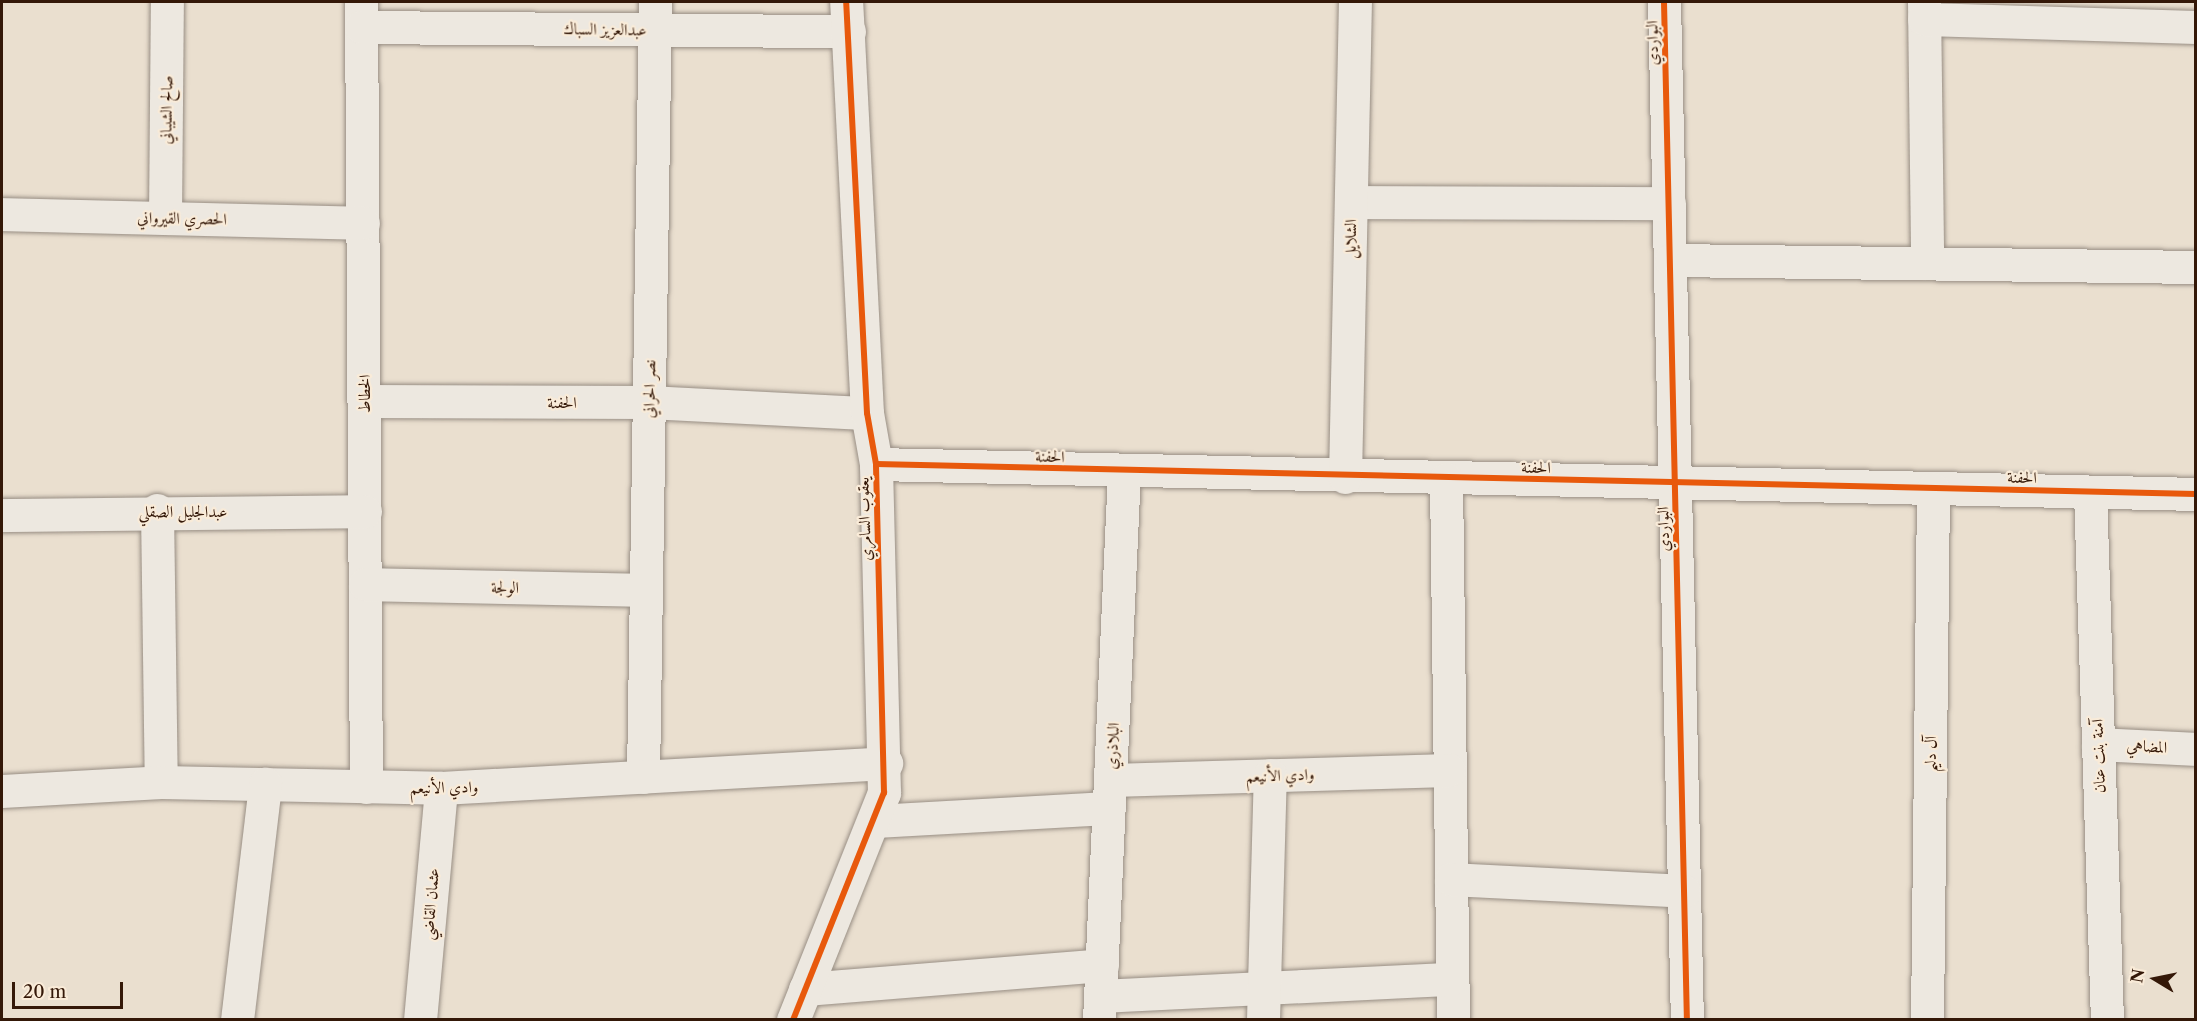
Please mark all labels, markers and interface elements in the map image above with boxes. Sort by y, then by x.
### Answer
street label: عبدالعزيز السباك [563,19,647,39]
street label: البواردي [1642,20,1662,66]
street label: صالح الشيباني [156,75,176,145]
street label: الحصري القيرواني [137,208,227,228]
street label: الشلايل [1340,219,1360,259]
street label: نصر الحراني [639,360,659,418]
street label: الخطاط [354,375,374,413]
street label: الحفنة [547,392,577,412]
street label: الحفنة [1035,446,1065,466]
street label: الحفنة [1521,457,1551,477]
street label: الحفنة [2007,467,2037,487]
street label: يعقوب السامري [853,477,875,561]
street label: عبدالجليل الصقلي [139,501,227,521]
street label: البواردي [1653,506,1673,552]
street label: الولجة [491,577,519,597]
street label: آمنة بنت عنان [2087,719,2109,793]
street label: البلاذري [1101,722,1123,770]
street label: المضاهي [2126,735,2168,757]
street label: آل دليم [1920,736,1940,772]
street label: وادي الأنيعم [1245,764,1315,786]
street label: وادي الأنيعم [410,777,478,797]
street label: عثمان القاضي [417,867,443,941]
north arrow [2125,949,2185,1009]
text: N [2126,967,2148,984]
scale bar [15,970,126,1008]
text: 20 m [23,981,66,1003]

